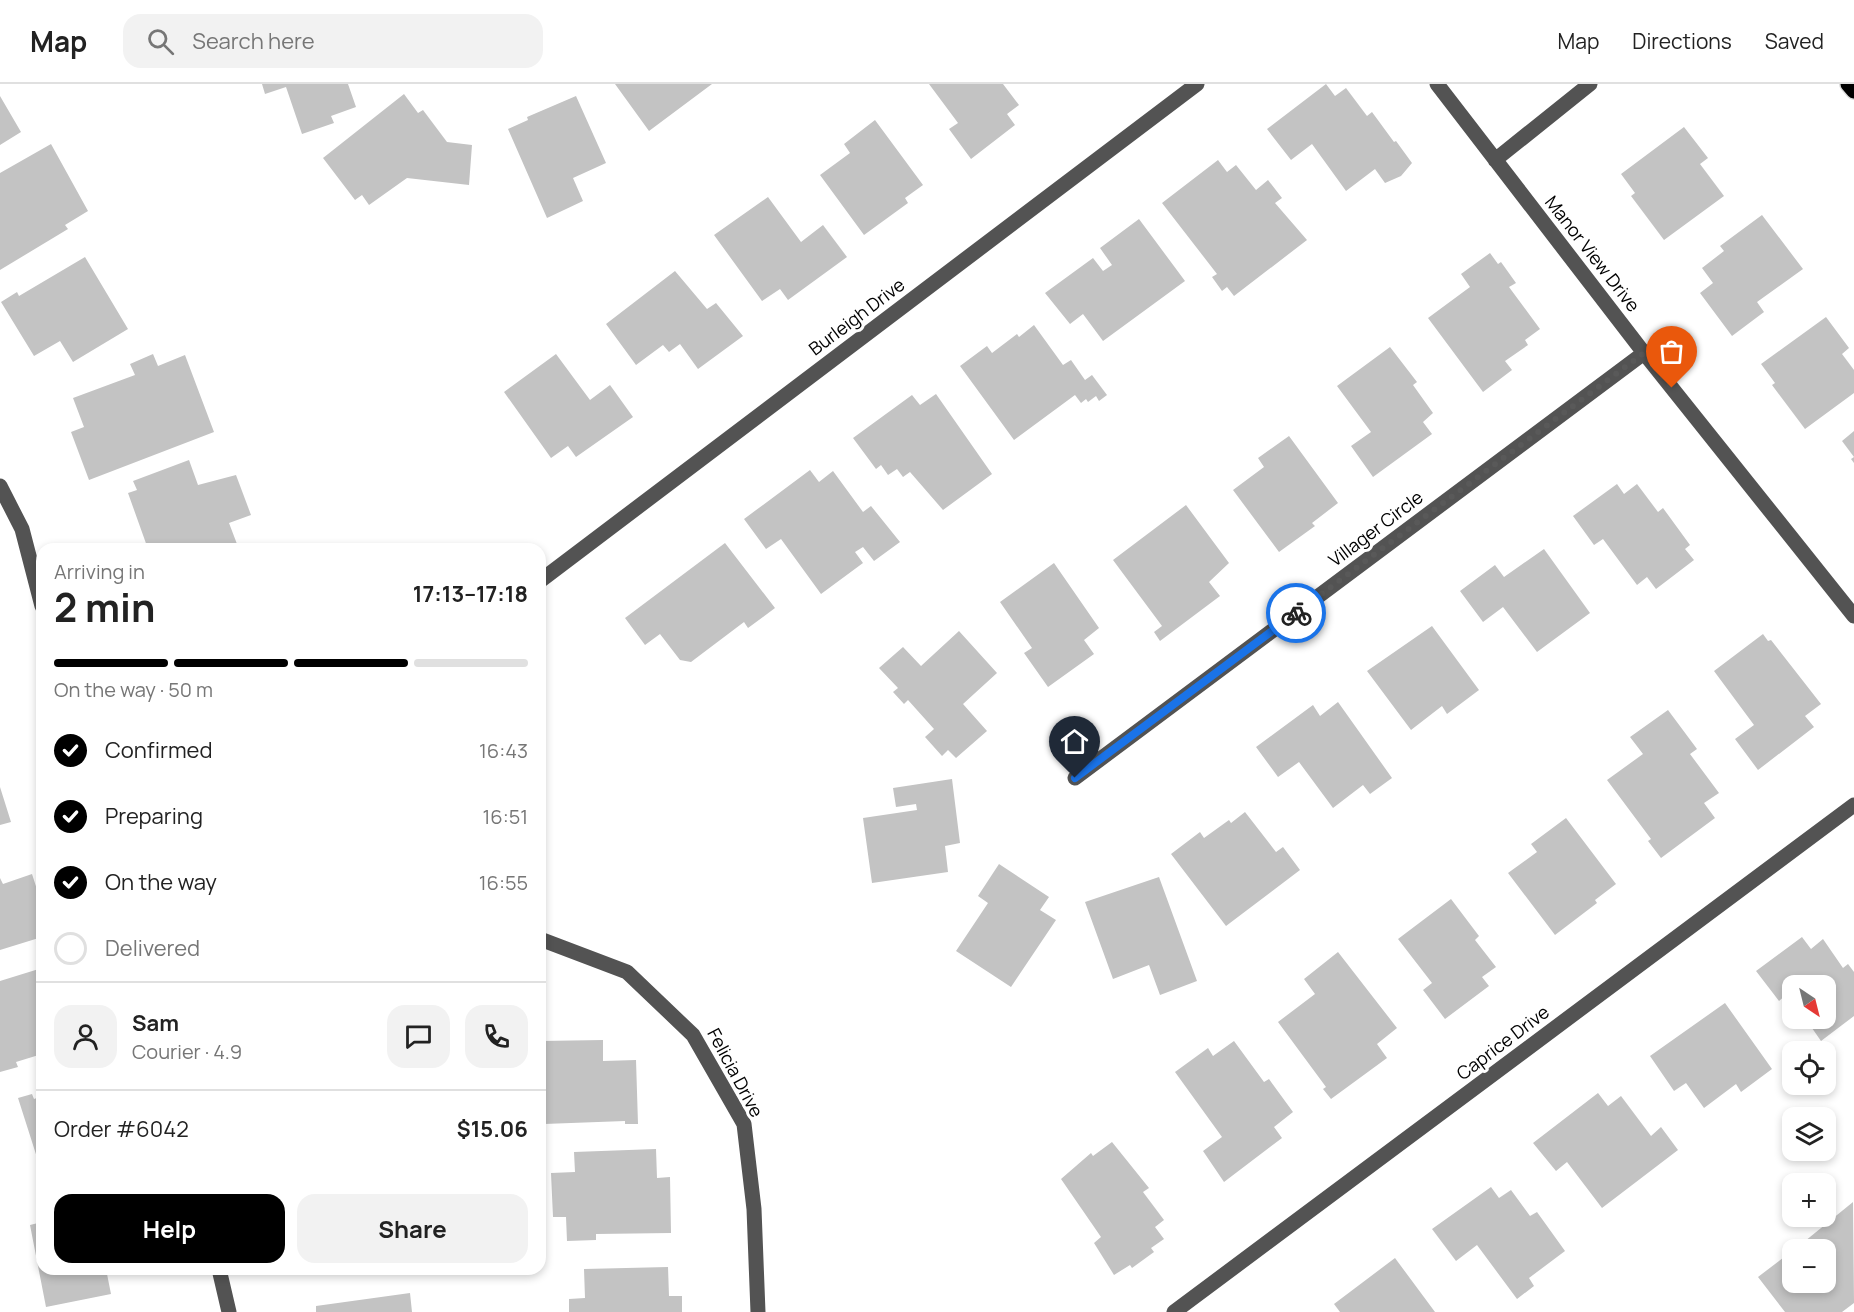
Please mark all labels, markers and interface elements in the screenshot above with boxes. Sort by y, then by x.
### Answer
search box [123,14,543,68]
text: Map [30,22,87,60]
icon: search [144,25,177,58]
text: Search here [192,26,315,56]
text: Map [1558,27,1599,55]
text: Directions [1632,27,1732,55]
text: Saved [1765,27,1824,55]
street label: Manor View Drive [1540,190,1646,316]
street label: Burleigh Drive [804,272,909,360]
pin [1646,326,1697,388]
icon: bag [1655,335,1688,368]
street label: Villager Circle [1323,485,1427,572]
text: Arriving in [54,558,145,585]
text: 17:13–17:18 [413,579,528,609]
text: 2 min [54,580,155,634]
courier [1266,583,1326,643]
icon: bike [1280,597,1313,630]
text: On the way · 50 m [54,676,213,703]
pin [1049,716,1100,778]
icon: home [1058,725,1091,758]
icon: check [54,734,87,767]
text: Confirmed [105,735,213,765]
text: 16:43 [479,737,528,764]
icon: check [54,800,87,833]
text: Preparing [105,801,203,831]
text: 16:51 [482,803,528,830]
icon: check [54,866,87,899]
text: On the way [105,867,217,897]
text: 16:55 [479,869,528,896]
text: Delivered [105,933,200,963]
north arrow [1782,975,1836,1029]
map controls [1782,975,1836,1293]
street label: Caprice Drive [1451,999,1554,1085]
button: person [54,1005,117,1068]
button: chat [387,1005,450,1068]
button: phone [465,1005,528,1068]
text: Sam [132,1008,179,1038]
street label: Felicia Drive [702,1024,769,1121]
text: Courier · 4.9 [132,1038,242,1065]
button: locate [1782,1041,1836,1095]
button: layers [1782,1107,1836,1161]
text: Order #6042 [54,1114,189,1144]
text: $15.06 [457,1114,528,1144]
button: + [1782,1173,1836,1227]
button: Help [54,1194,285,1263]
button: Share [297,1194,528,1263]
button: − [1782,1239,1836,1293]

